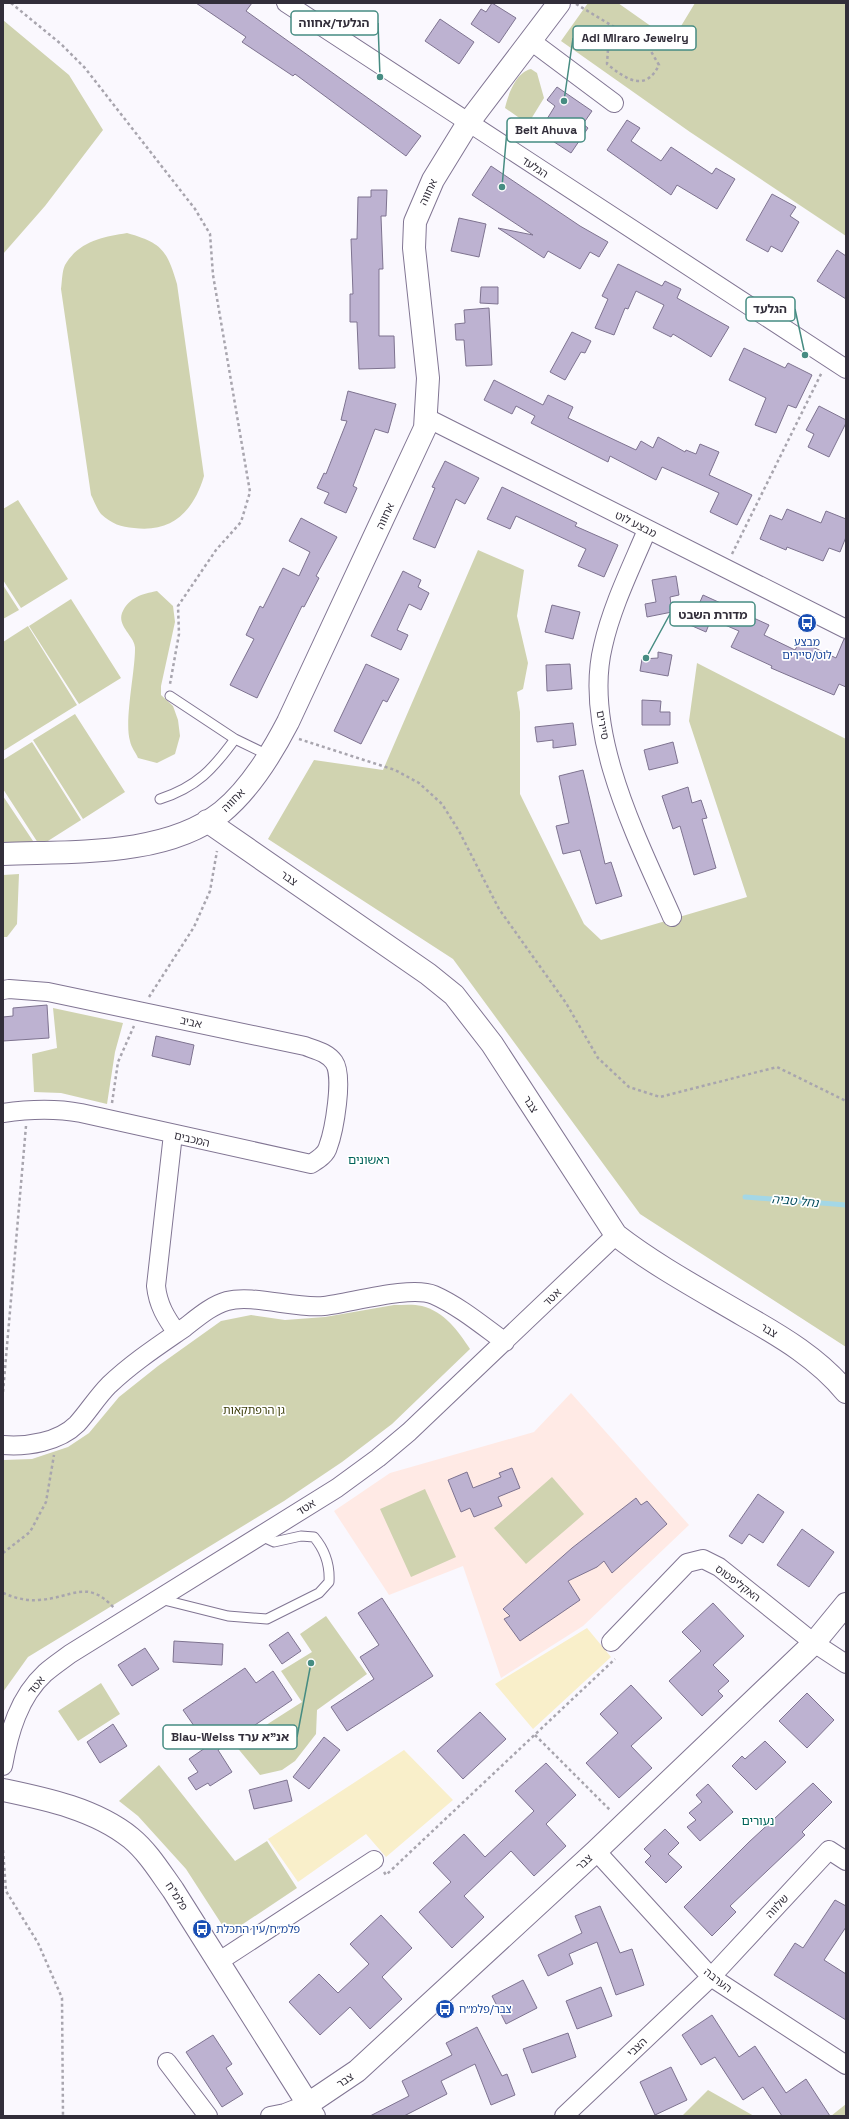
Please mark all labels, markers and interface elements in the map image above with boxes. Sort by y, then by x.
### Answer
callout: הגלעד/אחווה [291,11,378,35]
text: הגלעד/אחווה [299,15,370,31]
callout: Adi Miraro Jewelry [573,26,696,50]
text: Adi Miraro Jewelry [581,30,689,46]
callout: Beit Ahuva [507,118,585,142]
text: Beit Ahuva [515,122,577,138]
street label: הגלעד [519,153,551,181]
street label: אחווה [416,176,440,208]
callout: הגלעד [746,297,795,321]
text: הגלעד [753,301,787,317]
street label: אחווה [373,500,397,532]
street label: מבצע לוט [613,508,659,540]
callout: מדורת השבט [670,602,755,626]
text: מדורת השבט [678,607,748,623]
bus stop icon: מבצע לוט/סיירים [796,612,818,634]
place label: מבצע לוט/סיירים [782,635,832,662]
street label: סיירים [594,709,612,741]
street label: אחווה [218,785,248,815]
street label: צבר [278,867,300,889]
street label: אביב [179,1013,203,1031]
street label: צבר [520,1093,542,1115]
street label: המכבים [173,1128,211,1150]
district label: ראשונים [348,1152,390,1168]
water label: נחל טביה [771,1191,821,1211]
street label: אטד [540,1285,564,1309]
street label: צבר [758,1319,780,1341]
park label: גן הרפתקאות [223,1403,285,1417]
street label: אטד [294,1496,318,1518]
street label: האקליפטוס [713,1561,764,1605]
street label: אטד [24,1673,48,1697]
callout: Blau-Weiss אנ"א ערד [163,1725,297,1749]
text: Blau-Weiss אנ"א ערד [171,1729,289,1745]
district label: נעורים [742,1813,774,1829]
street label: צבר [573,1851,595,1873]
street label: פלמ"ח [163,1879,192,1913]
street label: שלווה [763,1891,791,1921]
bus stop icon: פלמ״ח/עין התכלת [191,1918,213,1940]
place label: פלמ״ח/עין התכלת [216,1922,301,1936]
street label: הערבה [701,1965,735,1995]
bus stop icon: צבר/פלמ״ח [434,1998,456,2020]
place label: צבר/פלמ״ח [459,2002,512,2016]
street label: הצבי [624,2034,650,2060]
street label: צבר [334,2069,356,2091]

